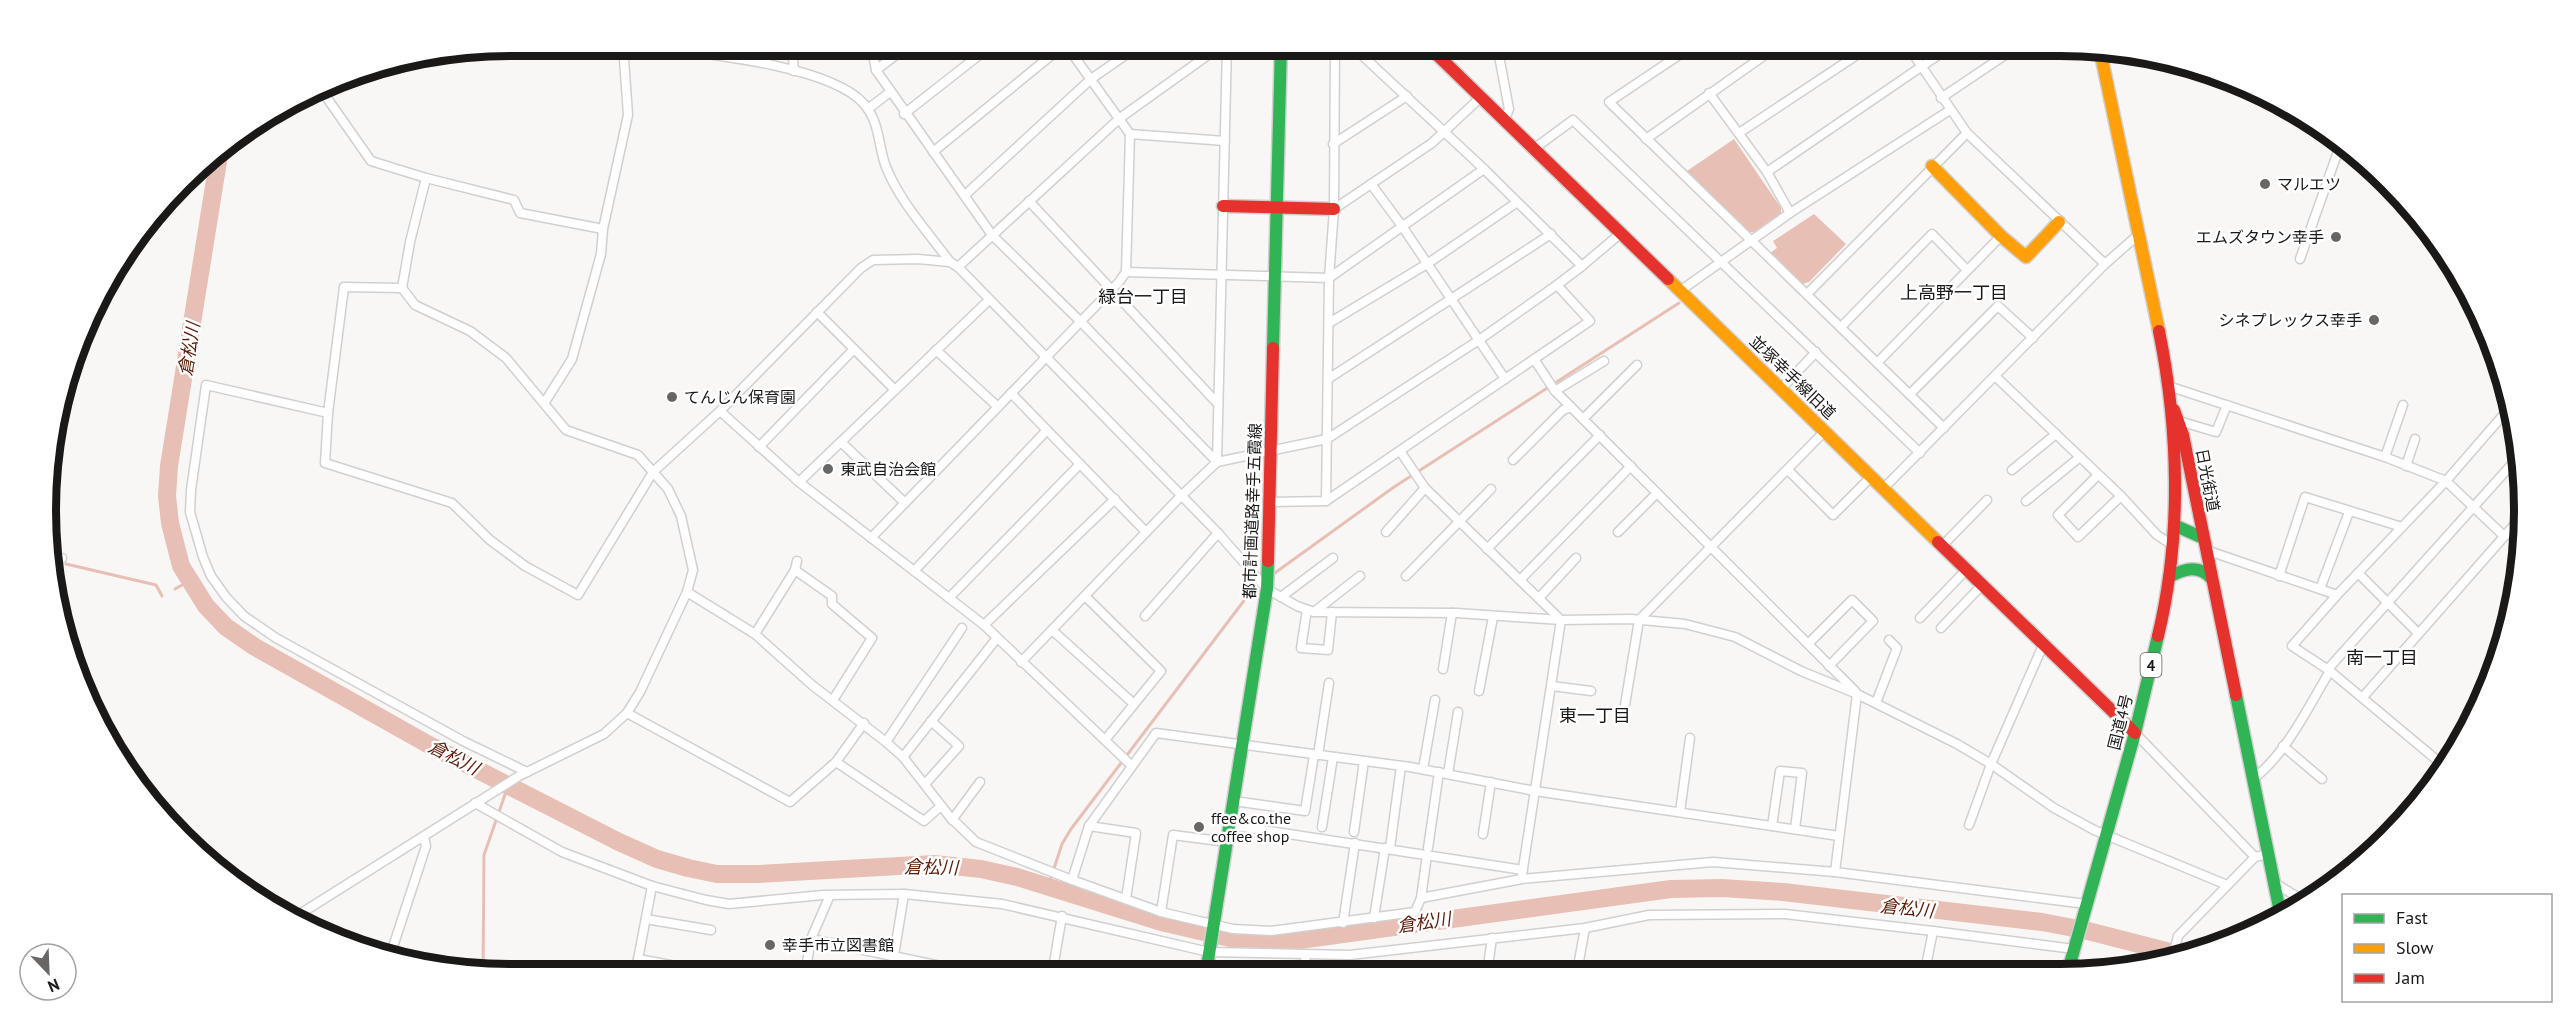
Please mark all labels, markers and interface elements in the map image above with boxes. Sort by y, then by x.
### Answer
place label: マルエツ [2277,174,2341,194]
marker: マルエツ [2258,177,2272,191]
place label: エムズタウン幸手 [2196,227,2324,247]
marker: エムズタウン幸手 [2329,230,2343,244]
district label: 上高野一丁目 [1900,281,2008,304]
district label: 緑台一丁目 [1098,285,1188,308]
place label: シネプレックス幸手 [2218,310,2362,330]
marker: シネプレックス幸手 [2367,313,2381,327]
water label: 倉松川 [173,319,205,377]
street label: 並塚幸手線旧道 [1746,331,1840,423]
place label: てんじん保育園 [684,387,796,407]
marker: てんじん保育園 [665,390,679,404]
street label: 都市計画道路幸手五霞線 [1239,423,1265,599]
street label: 日光街道 [2192,447,2224,513]
place label: 東武自治会館 [840,459,936,479]
marker: 東武自治会館 [821,462,835,476]
district label: 南一丁目 [2346,646,2418,669]
road number: 4 [2140,653,2162,677]
street label: 国道4号 [2103,692,2137,752]
district label: 東一丁目 [1559,704,1631,727]
water label: 倉松川 [425,734,485,780]
place label: ffee&co.the coffee shop [1211,808,1291,846]
marker: ffee&co.the coffee shop [1192,820,1206,834]
water label: 倉松川 [904,855,960,879]
water label: 倉松川 [1879,894,1937,922]
legend [2342,894,2552,1002]
text: Fast [2396,906,2428,929]
water label: 倉松川 [1396,907,1454,937]
place label: 幸手市立図書館 [782,935,894,955]
text: Slow [2396,936,2434,959]
marker: 幸手市立図書館 [763,938,777,952]
north arrow [18,942,78,1002]
text: Jam [2395,966,2425,989]
text: N [45,975,63,997]

